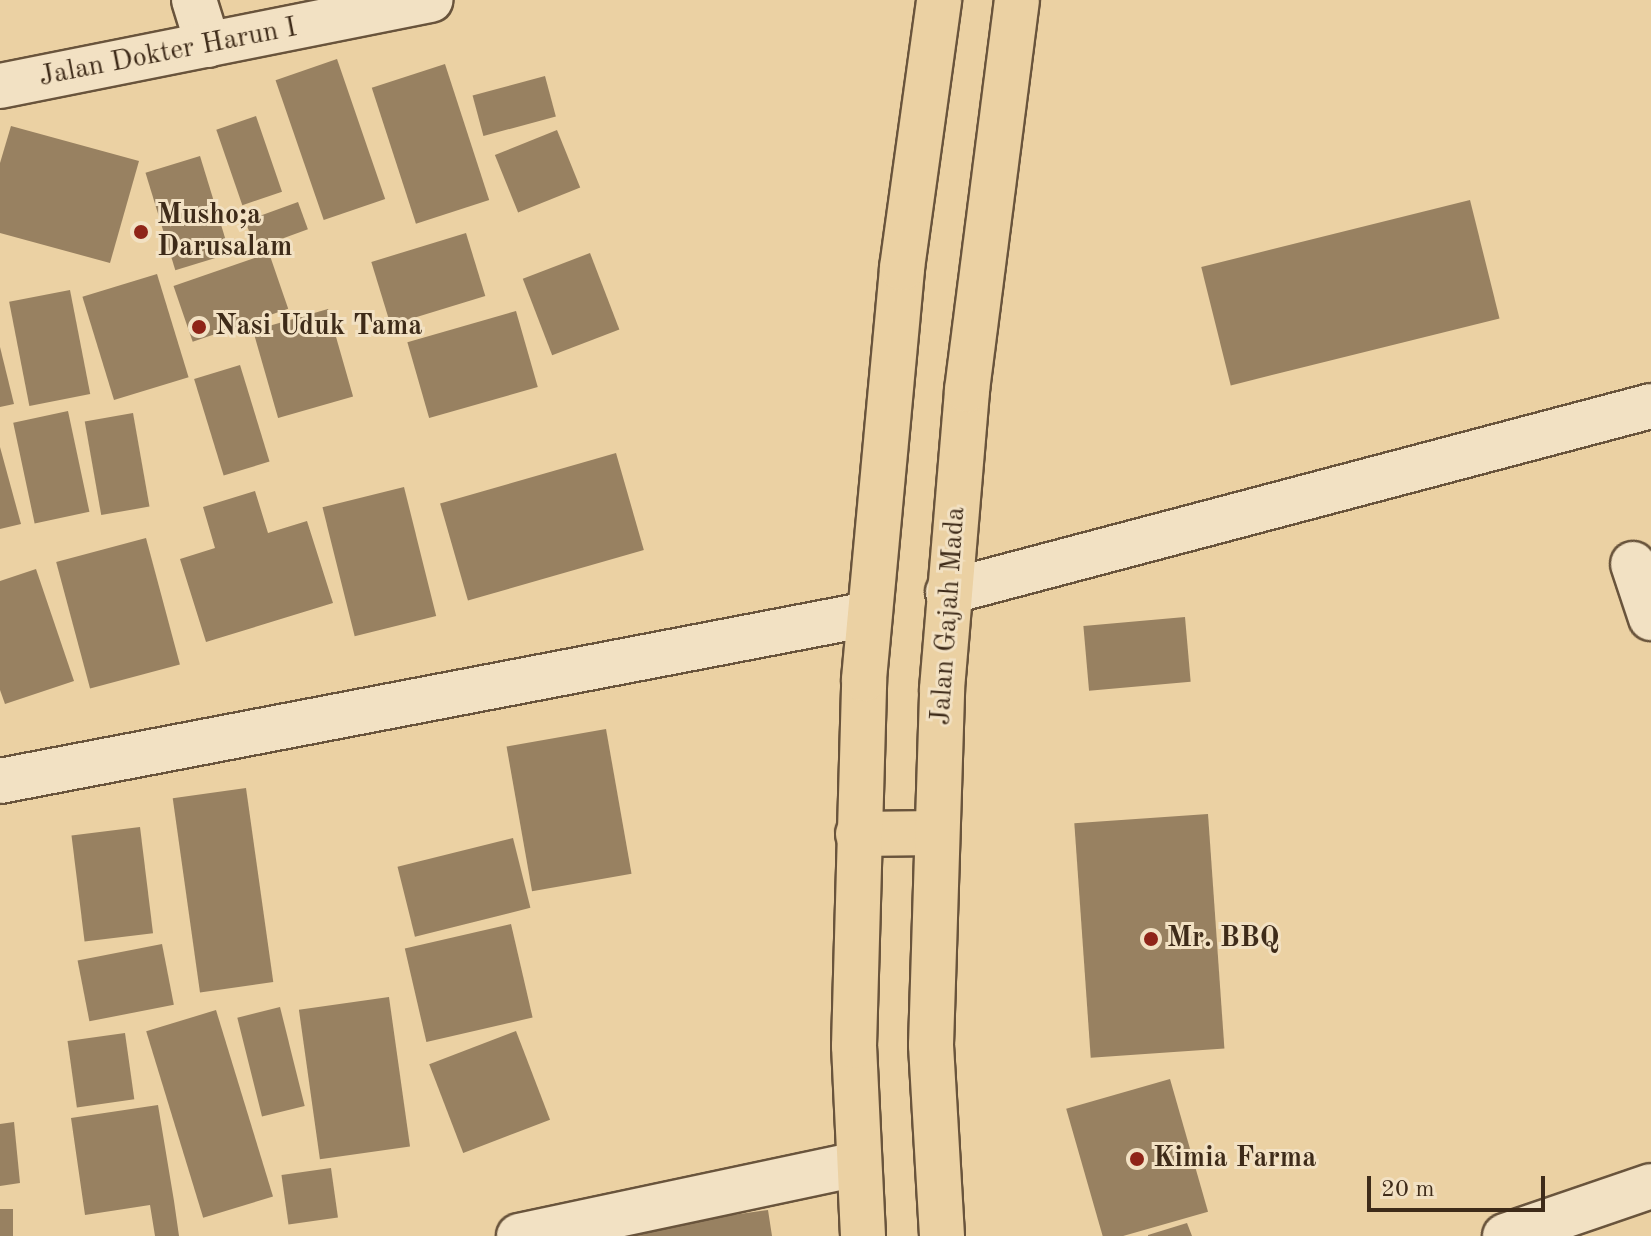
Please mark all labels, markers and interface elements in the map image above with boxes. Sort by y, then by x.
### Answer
street label: Jalan Dokter Harun I [36,12,300,94]
place label: Musho;a Darusalam [157,199,292,265]
marker: Musho;a Darusalam [132,223,150,241]
place label: Nasi Uduk Tama [215,310,423,344]
marker: Nasi Uduk Tama [190,318,208,336]
street label: Jalan Gajah Mada [925,506,973,726]
place label: Mr. BBQ [1167,922,1279,956]
marker: Mr. BBQ [1142,930,1160,948]
place label: Kimia Farma [1153,1142,1316,1176]
marker: Kimia Farma [1128,1150,1146,1168]
scale bar [1371,1160,1549,1210]
text: 20 m [1381,1178,1435,1202]

